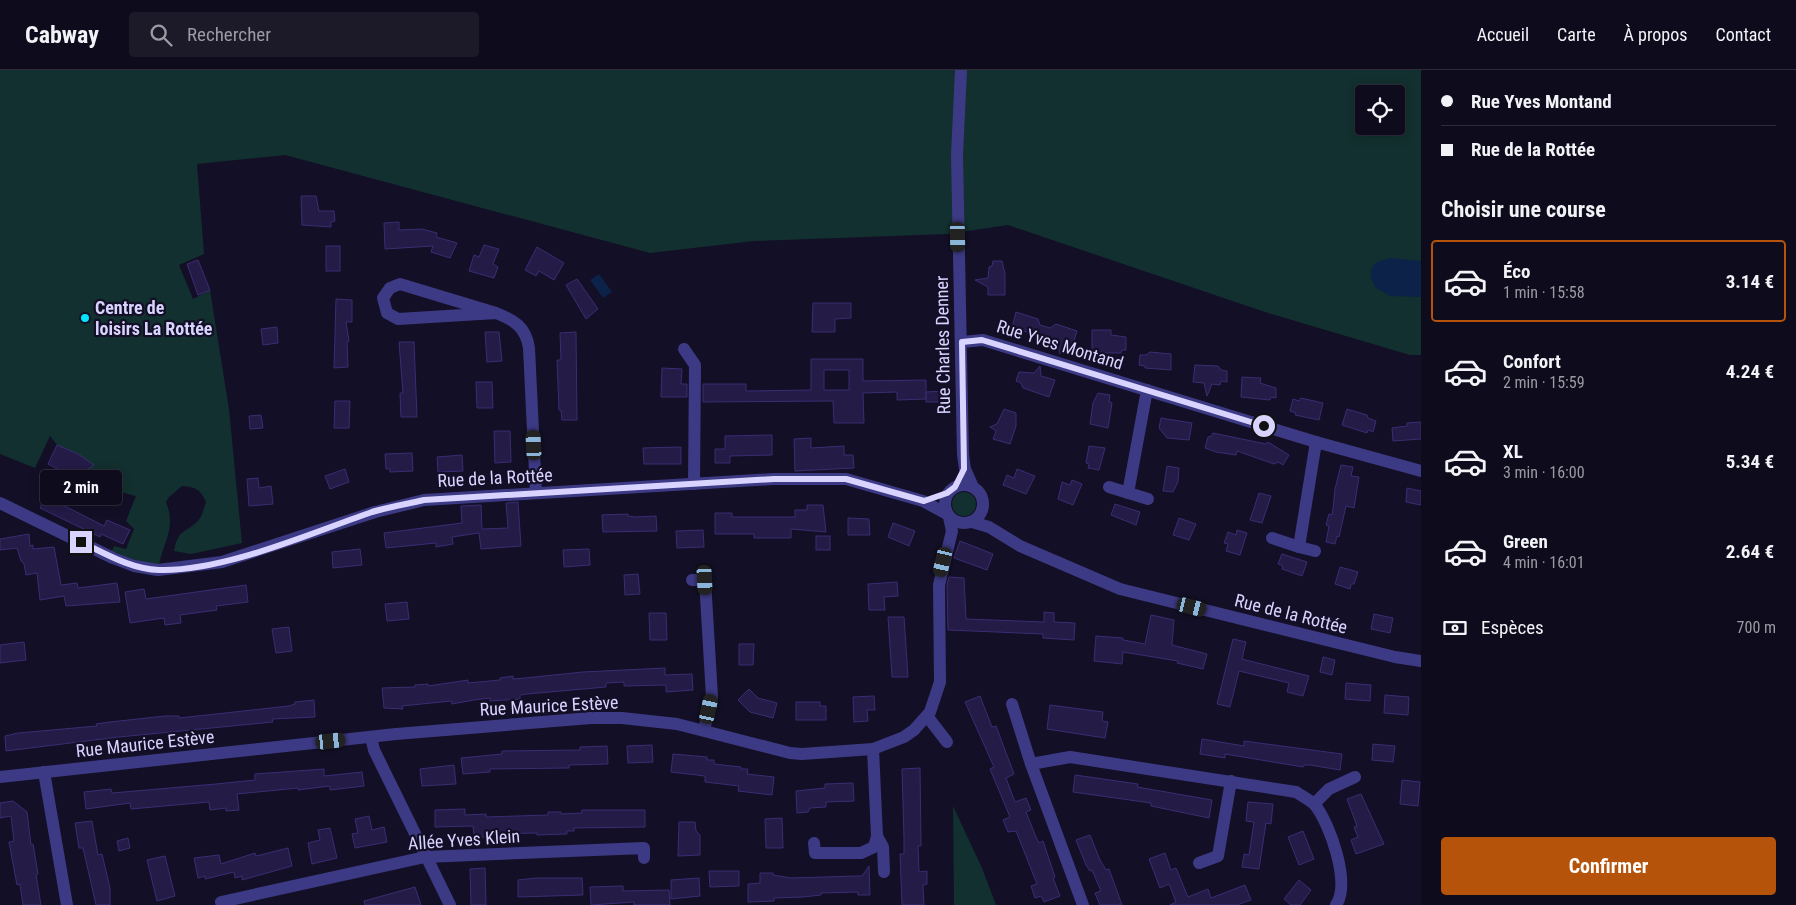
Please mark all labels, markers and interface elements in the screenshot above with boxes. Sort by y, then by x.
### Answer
search box [129,12,479,57]
text: Cabway [25,21,99,49]
icon: search [147,21,175,49]
text: Rechercher [187,23,271,46]
text: Accueil [1477,24,1529,45]
text: Carte [1557,24,1596,45]
text: À propos [1624,24,1687,45]
text: Contact [1715,24,1771,45]
map controls [1355,85,1405,135]
button: locate [1355,85,1405,135]
text: Rue Yves Montand [1471,90,1612,113]
text: Rue de la Rottée [1471,138,1595,161]
text: Choisir une course [1441,197,1606,222]
car [950,222,965,252]
icon: car [1443,259,1488,304]
text: Éco [1503,260,1530,283]
text: 3.14 € [1726,270,1774,293]
street label: Rue Charles Denner [931,275,954,415]
text: 1 min · 15:58 [1503,283,1585,302]
place label: Centre de loisirs La Rottée [95,297,213,339]
marker: Centre de loisirs La Rottée [79,312,91,324]
street label: Rue Yves Montand [994,315,1126,374]
icon: car [1443,349,1488,394]
text: Confort [1503,350,1561,373]
text: 4.24 € [1726,360,1774,383]
text: 2 min · 15:59 [1503,373,1585,392]
route start [1253,415,1275,437]
car [525,430,542,460]
icon: car [1443,439,1488,484]
text: XL [1503,440,1523,463]
text: 5.34 € [1726,450,1774,473]
text: 3 min · 16:00 [1503,463,1585,482]
street label: Rue de la Rottée [437,464,553,491]
callout: 2 min [40,470,122,504]
text: 2 min [63,478,99,497]
icon: car [1443,529,1488,574]
text: Green [1503,530,1548,553]
route end [70,531,92,553]
text: 2.64 € [1726,540,1774,563]
car [932,546,953,578]
text: 4 min · 16:01 [1503,553,1585,572]
car [696,565,713,595]
street label: Rue de la Rottée [1233,589,1350,638]
car [1175,596,1208,618]
icon: cash [1441,614,1469,642]
text: Espèces [1481,616,1544,639]
text: 700 m [1737,618,1776,637]
street label: Rue Maurice Estève [479,691,619,720]
car [698,693,719,725]
street label: Rue Maurice Estève [75,726,215,761]
car [315,732,346,750]
street label: Allée Yves Klein [407,825,521,854]
button: Confirmer [1441,837,1776,895]

